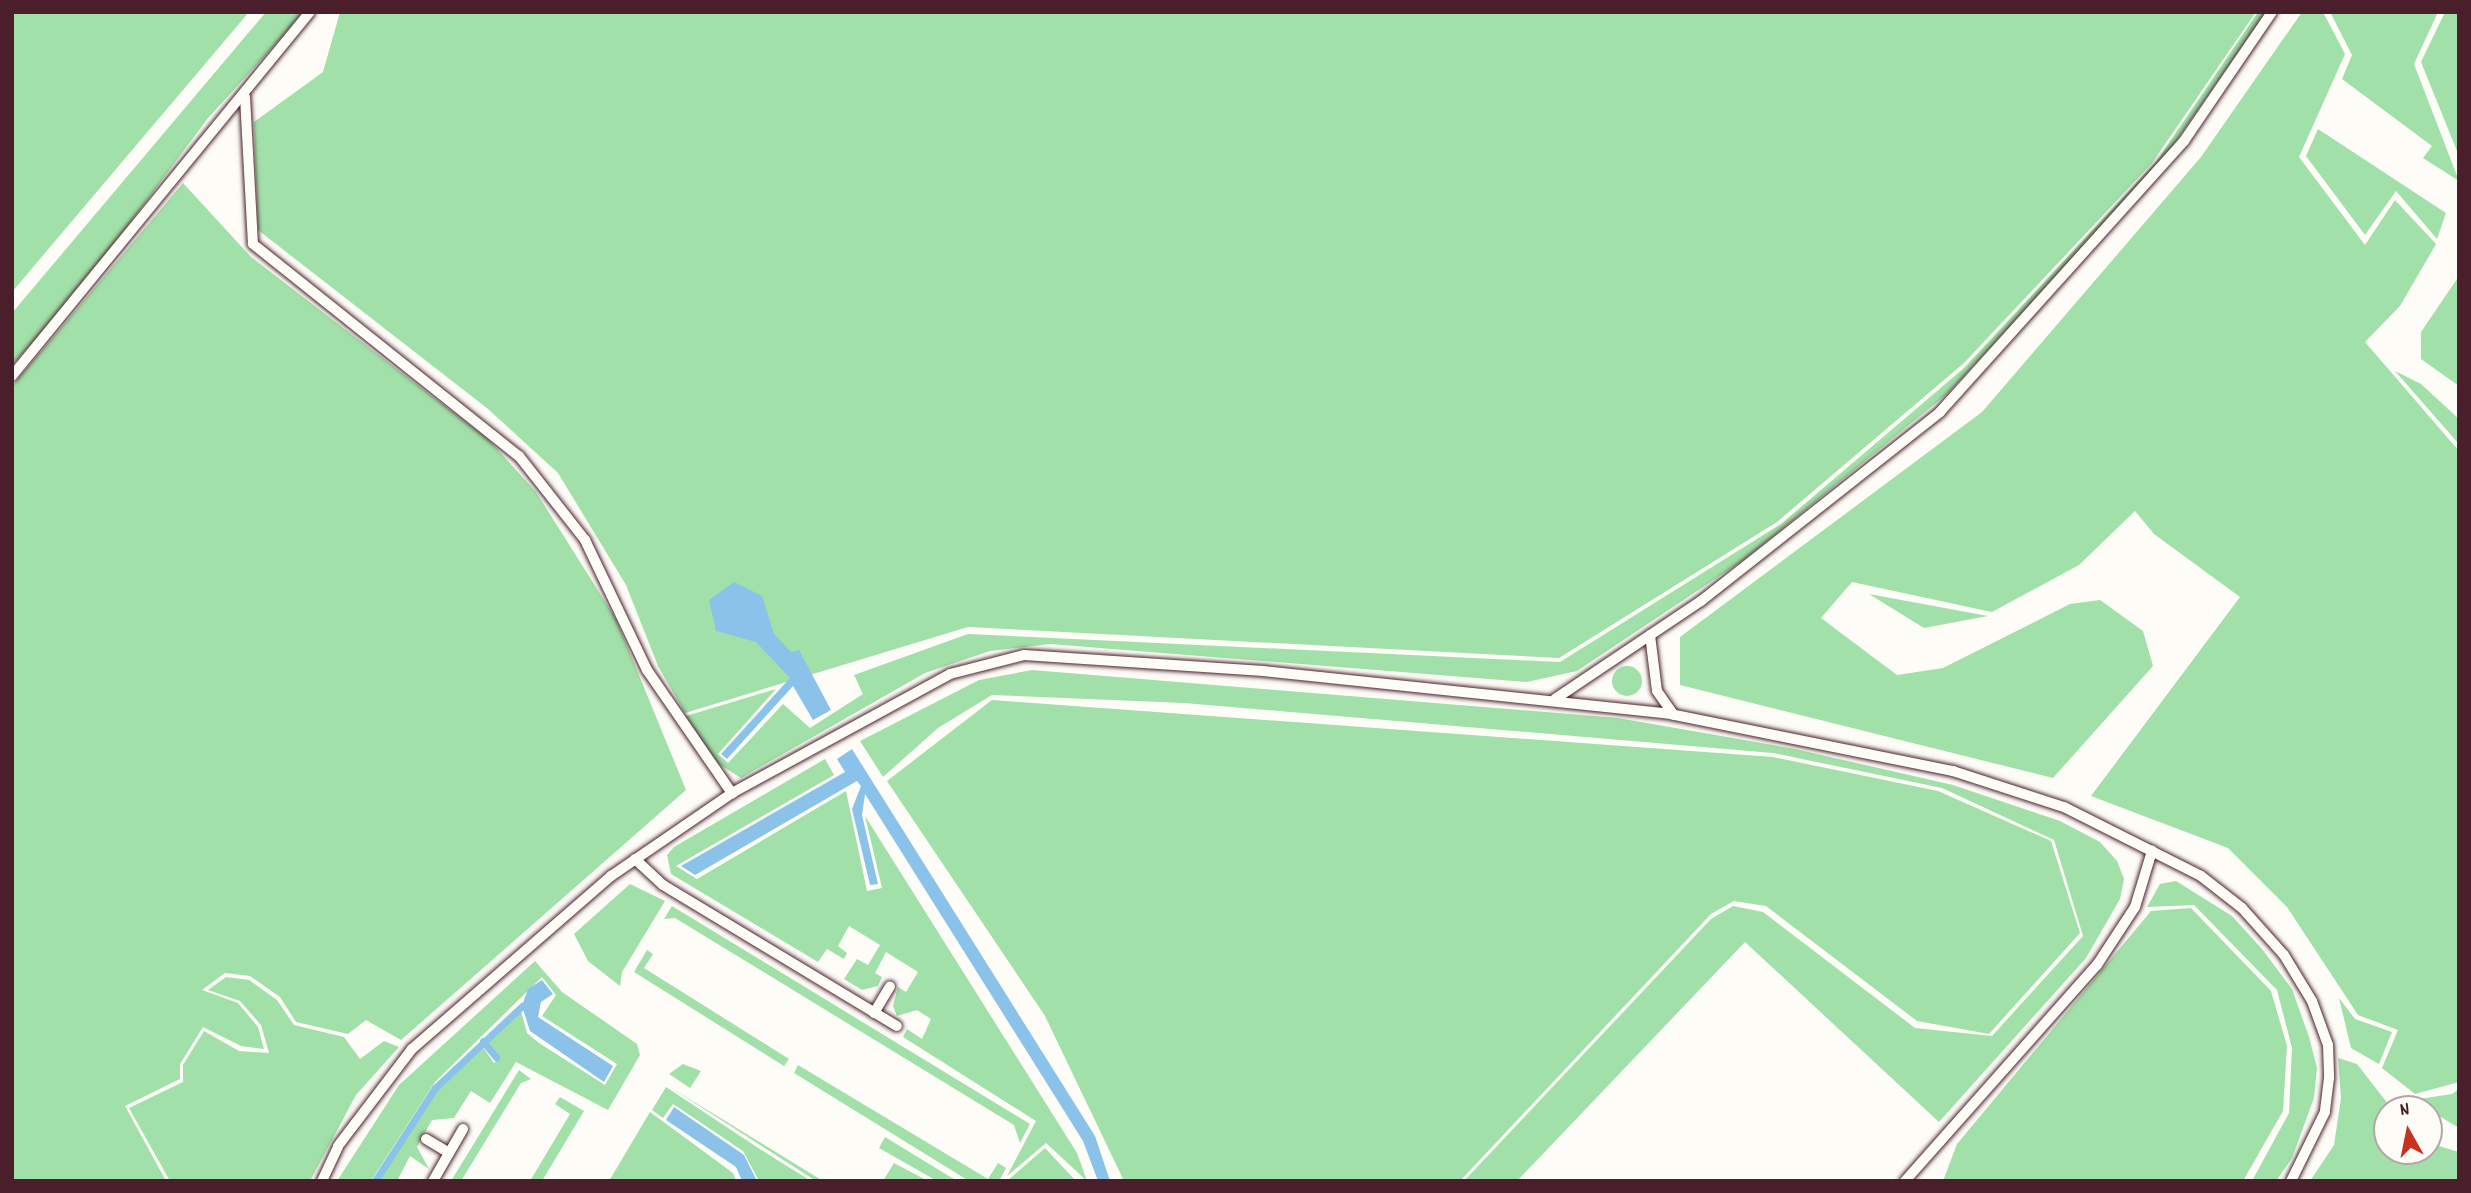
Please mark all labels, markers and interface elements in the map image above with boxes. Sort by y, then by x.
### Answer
north arrow [2373,1095,2443,1165]
text: N [2398,1097,2412,1125]

